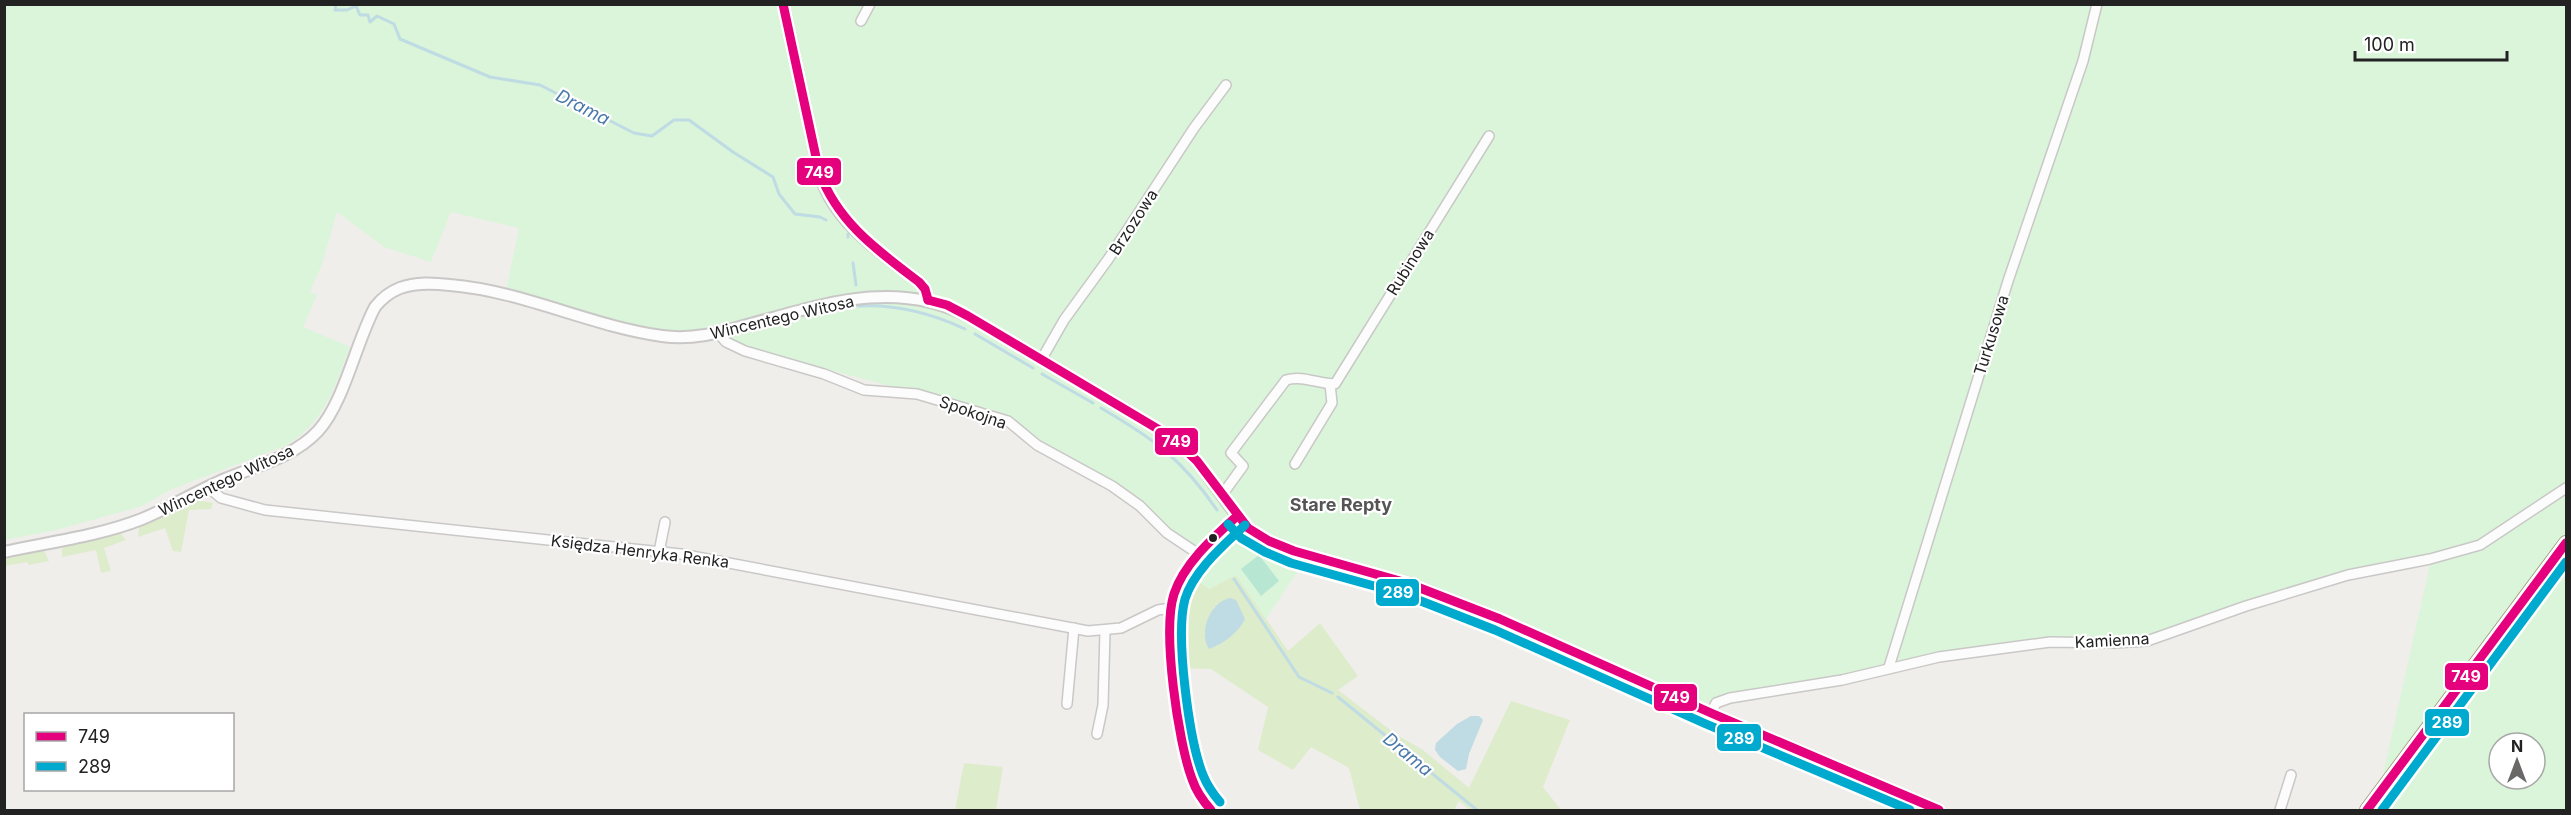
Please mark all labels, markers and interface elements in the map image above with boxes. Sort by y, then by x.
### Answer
scale bar [2355,24,2506,62]
text: 100 m [2364,34,2415,55]
water label: Drama [553,85,613,129]
line badge: 749 [796,157,842,186]
text: 749 [804,162,834,182]
street label: Brzozowa [1104,185,1162,259]
street label: Rubinowa [1382,225,1438,299]
street label: Wincentego Witosa [708,291,856,343]
street label: Turkusowa [1969,292,2013,378]
street label: Spokojna [937,391,1009,433]
line badge: 749 [1154,427,1199,456]
text: 749 [1161,431,1191,451]
street label: Wincentego Witosa [155,440,297,520]
district label: Stare Repty [1290,494,1392,515]
street label: Księdza Henryka Renka [550,530,730,572]
unlabelled marker [1207,532,1219,544]
line badge: 289 [1375,578,1420,607]
text: 289 [1383,582,1413,602]
street label: Kamienna [2074,628,2150,652]
line badge: 749 [2444,662,2489,691]
text: 749 [2451,666,2481,686]
line badge: 749 [1653,683,1698,712]
text: 749 [1660,687,1690,707]
line badge: 289 [2424,708,2470,737]
text: 289 [2432,712,2462,732]
legend [24,713,234,791]
line badge: 289 [1716,723,1762,752]
text: 749 [78,726,110,747]
water label: Drama [1379,728,1437,780]
text: 289 [1724,728,1754,748]
north arrow [2487,731,2547,791]
text: N [2511,736,2523,756]
text: 289 [78,756,111,777]

